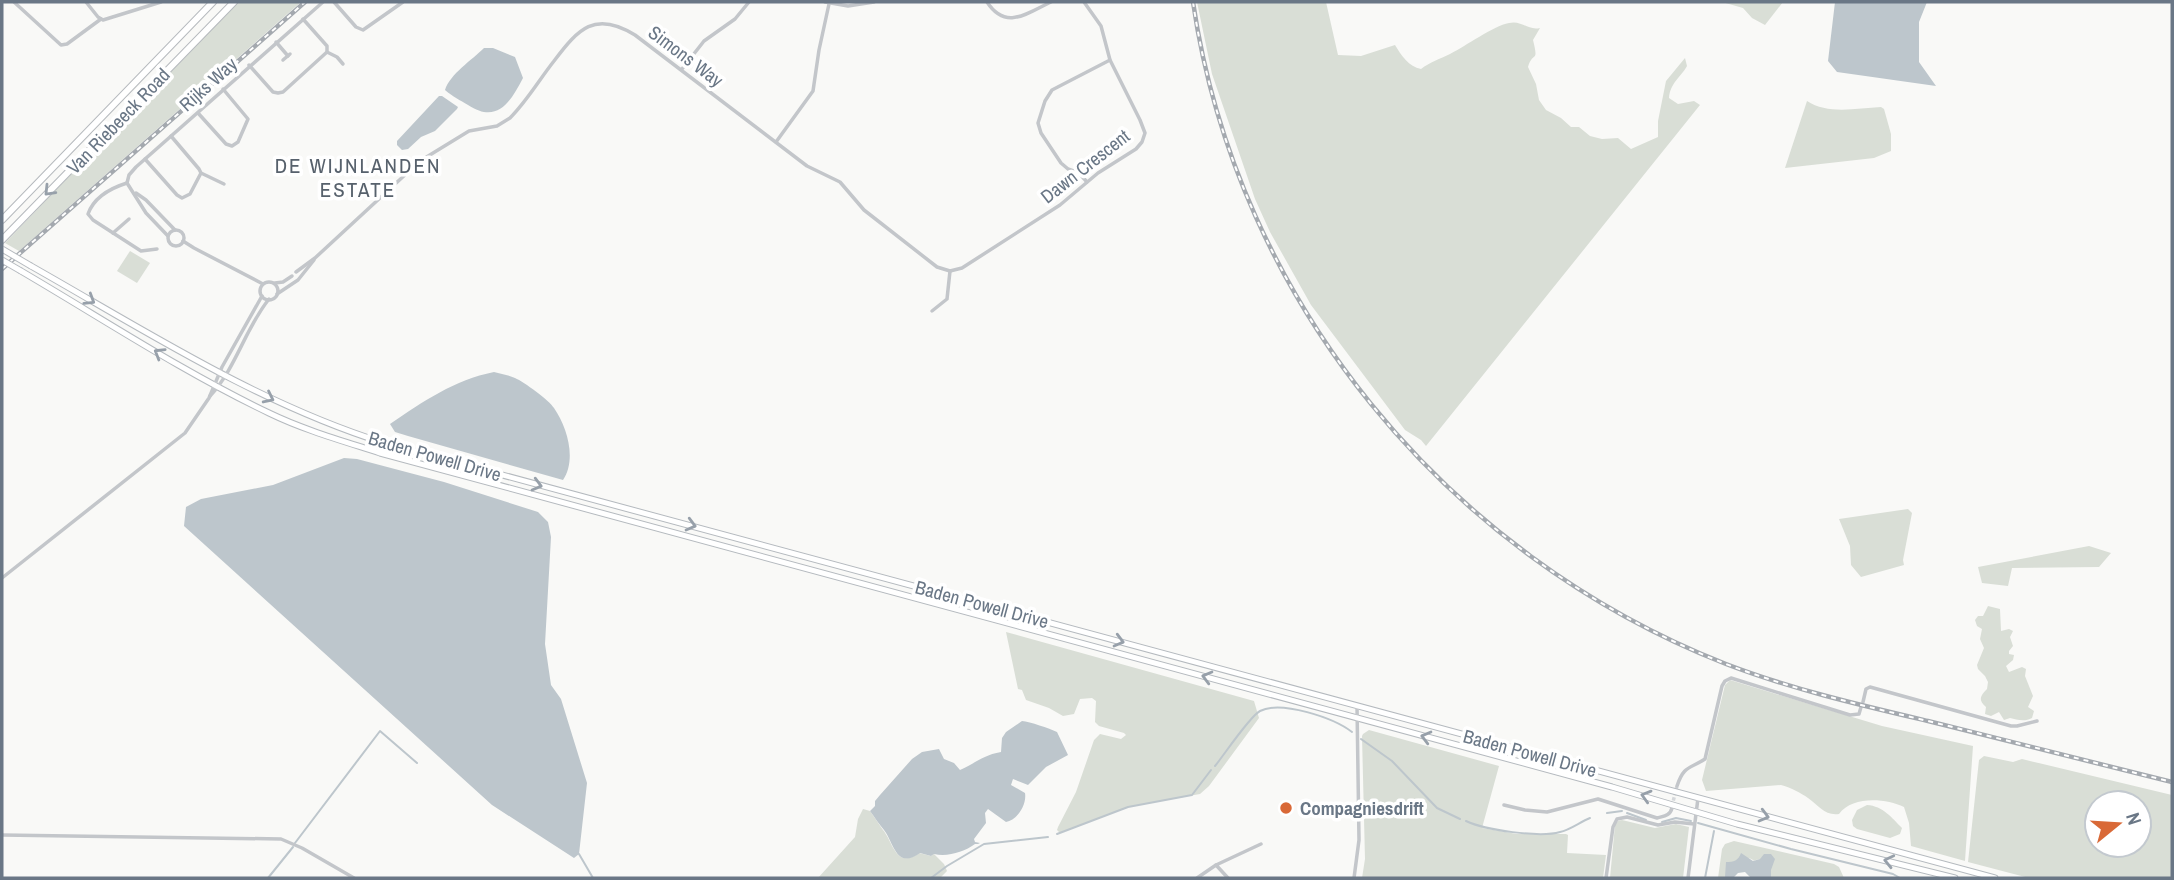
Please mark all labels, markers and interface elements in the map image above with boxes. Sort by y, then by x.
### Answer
street label: Simons Way [643,19,729,93]
street label: Rijks Way [173,51,243,117]
street label: Van Riebeeck Road [61,62,175,180]
street label: Dawn Crescent [1035,123,1135,209]
district label: DE WIJNLANDEN ESTATE [275,151,441,204]
one-way arrow [45,183,58,196]
one-way arrow [82,291,95,304]
one-way arrow [154,348,167,361]
one-way arrow [262,390,274,404]
street label: Baden Powell Drive [366,425,504,487]
one-way arrow [531,477,543,491]
one-way arrow [685,517,697,531]
street label: Baden Powell Drive [913,574,1051,634]
one-way arrow [1113,633,1125,647]
one-way arrow [1201,671,1213,685]
street label: Baden Powell Drive [1461,723,1599,783]
one-way arrow [1421,730,1433,745]
north arrow [2083,789,2153,859]
one-way arrow [1640,790,1652,805]
place label: Compagniesdrift [1300,795,1424,821]
marker: Compagniesdrift [1278,800,1294,816]
one-way arrow [1758,808,1770,822]
text: N [2120,809,2148,828]
one-way arrow [1883,855,1895,869]

